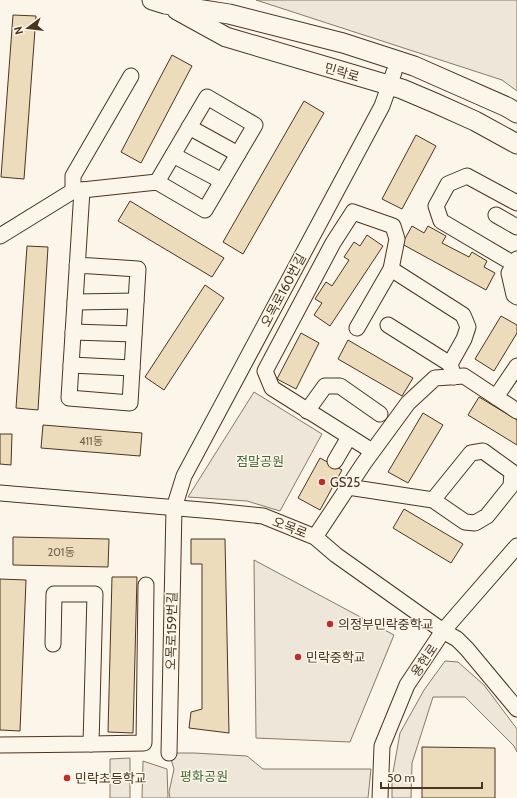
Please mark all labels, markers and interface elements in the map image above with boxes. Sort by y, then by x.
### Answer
north arrow [8,8,48,48]
text: N [11,25,26,36]
street label: 민락로 [323,59,361,85]
street label: 오목로160번길 [257,251,309,329]
house number: 411동 [79,434,103,448]
park label: 점말공원 [236,453,284,469]
place label: GS25 [330,474,360,490]
marker: GS25 [317,477,327,487]
street label: 오목로 [270,513,310,541]
house number: 201동 [47,545,75,559]
street label: 오목로159번길 [162,592,180,670]
place label: 의정부민락중학교 [338,616,434,632]
marker: 의정부민락중학교 [325,619,335,629]
street label: 용현로 [407,641,441,679]
place label: 민락중학교 [306,649,366,665]
marker: 민락중학교 [293,652,303,662]
scale bar [381,764,482,790]
park label: 평화공원 [180,768,228,784]
place label: 민락초등학교 [75,770,147,786]
text: 50 m [387,770,415,785]
marker: 민락초등학교 [62,773,72,783]

